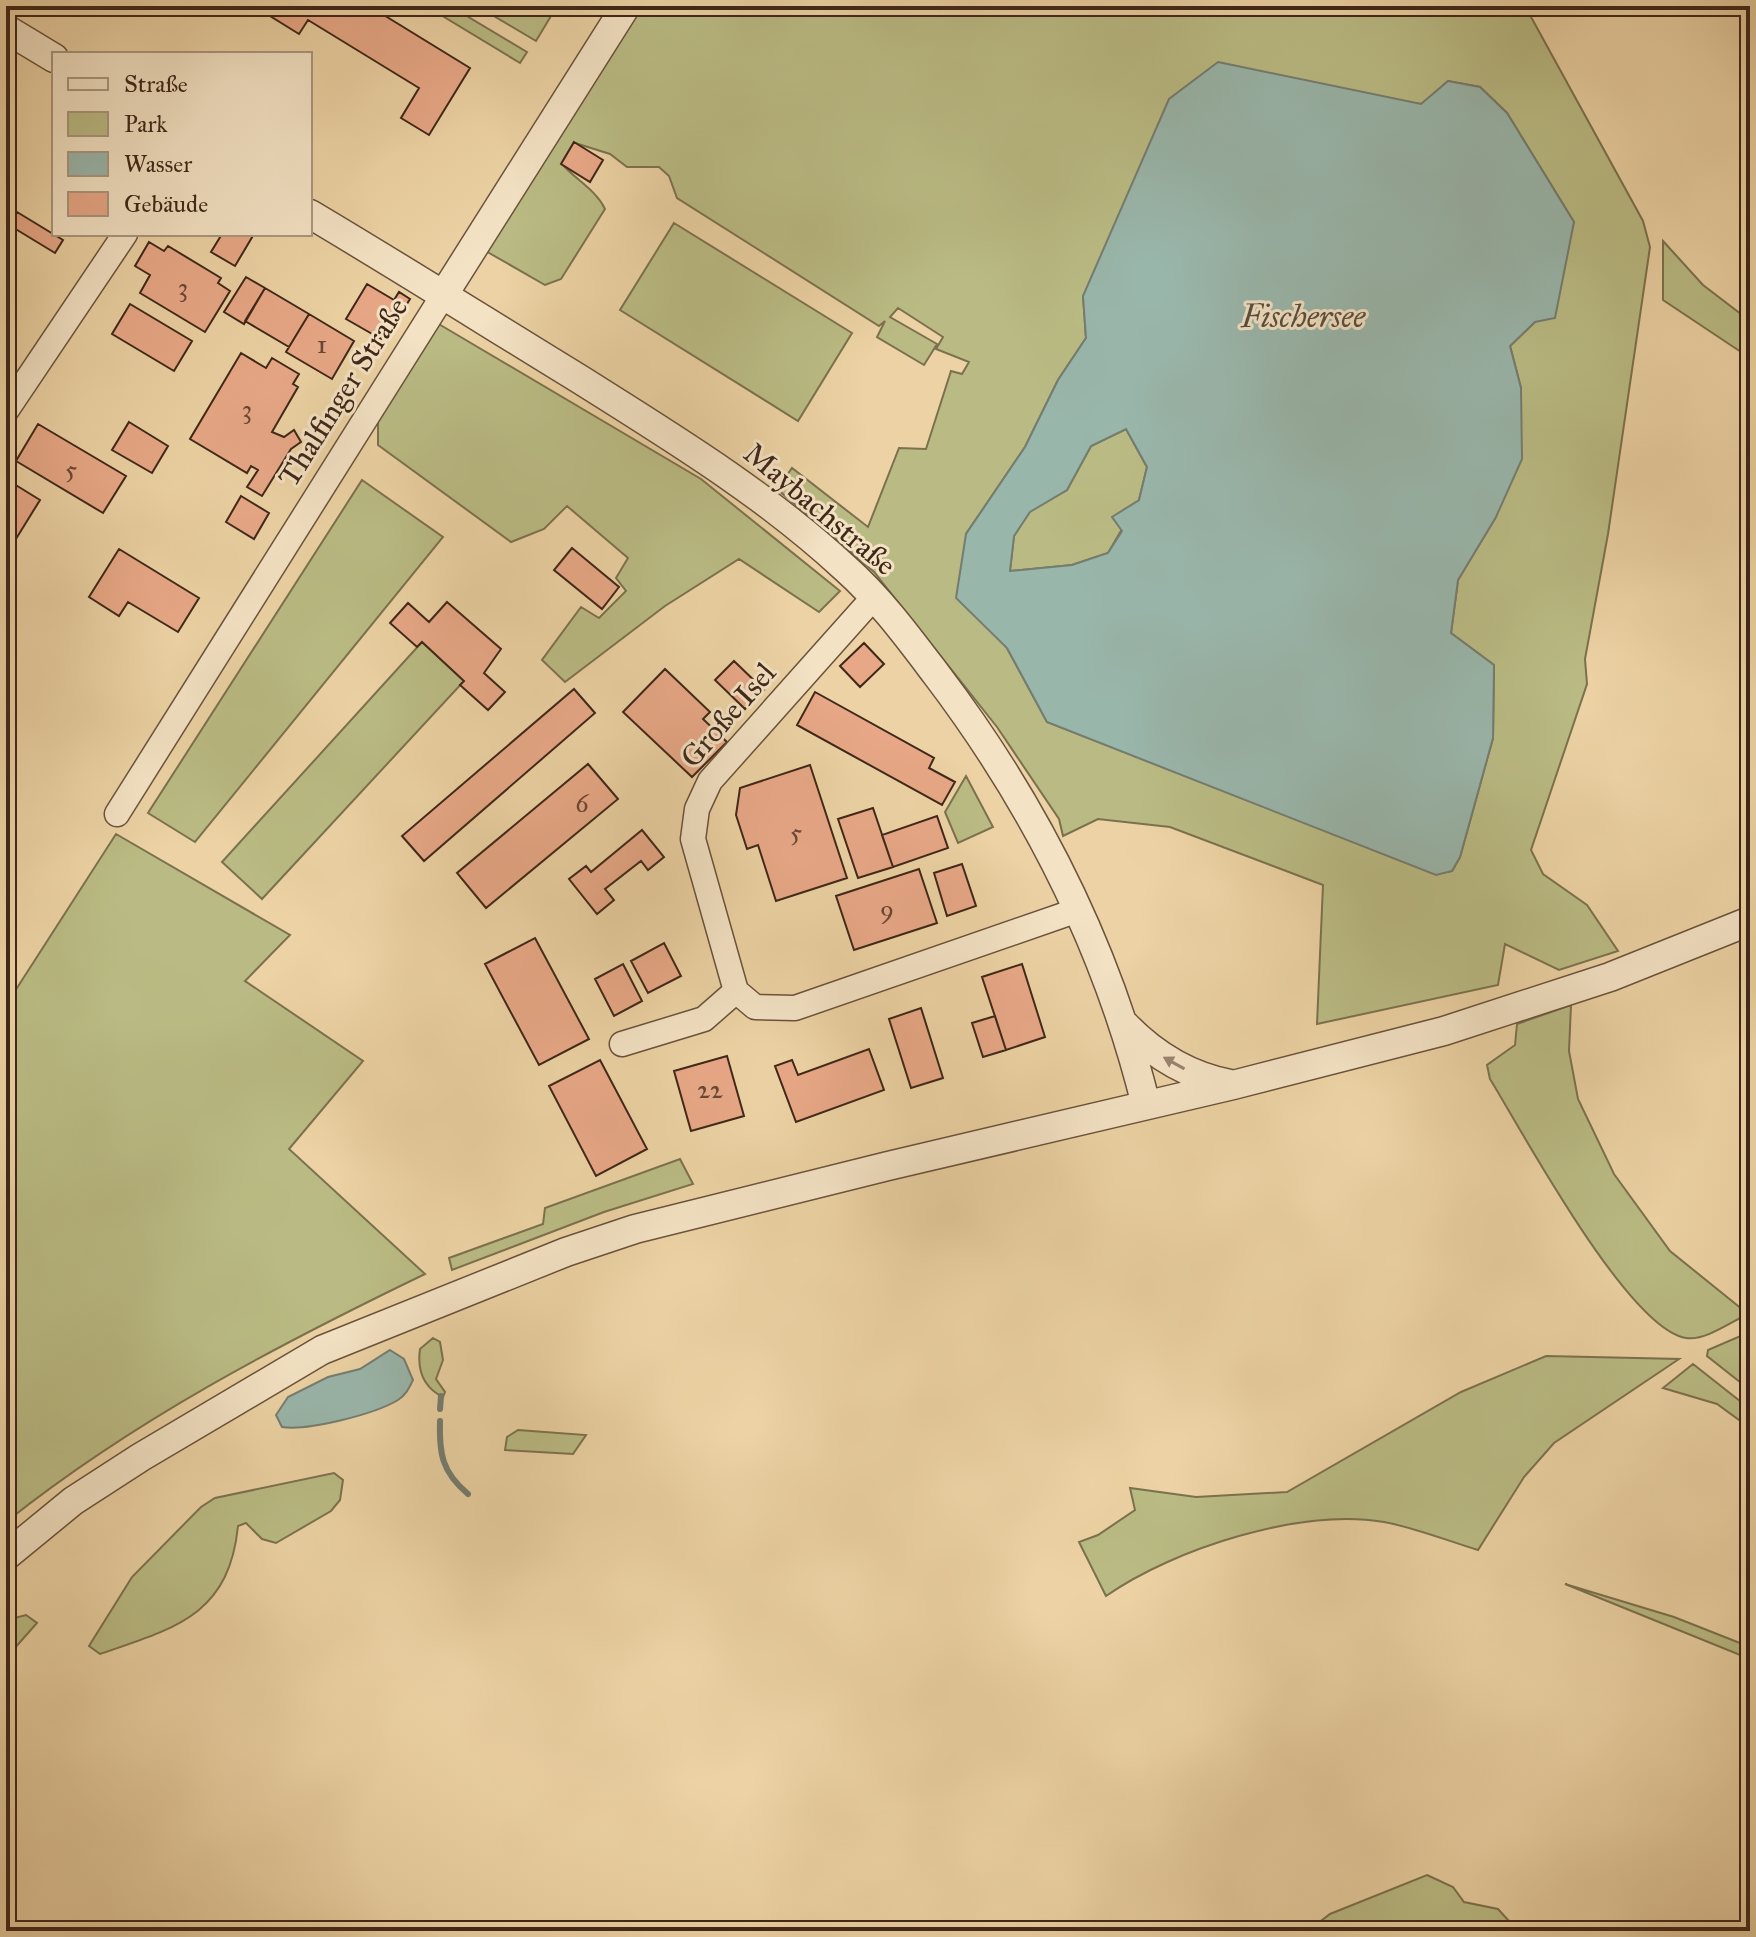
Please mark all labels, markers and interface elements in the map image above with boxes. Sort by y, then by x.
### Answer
legend [52,52,312,236]
text: Straße [124,69,188,99]
text: Park [124,109,168,139]
text: Wasser [124,149,192,179]
text: Gebäude [124,189,208,219]
house number: 3 [178,271,188,303]
street label: Thalfinger Straße [271,291,415,493]
water label: Fischersee [1240,297,1366,336]
house number: 1 [317,328,327,360]
house number: 3 [242,393,252,425]
street label: Maybachstraße [737,435,903,583]
house number: 5 [65,453,77,485]
street label: Große Isel [673,655,784,775]
house number: 6 [575,787,589,819]
house number: 5 [790,816,802,848]
house number: 9 [880,893,894,925]
one-way arrow [1163,1057,1185,1071]
house number: 22 [697,1073,723,1105]

